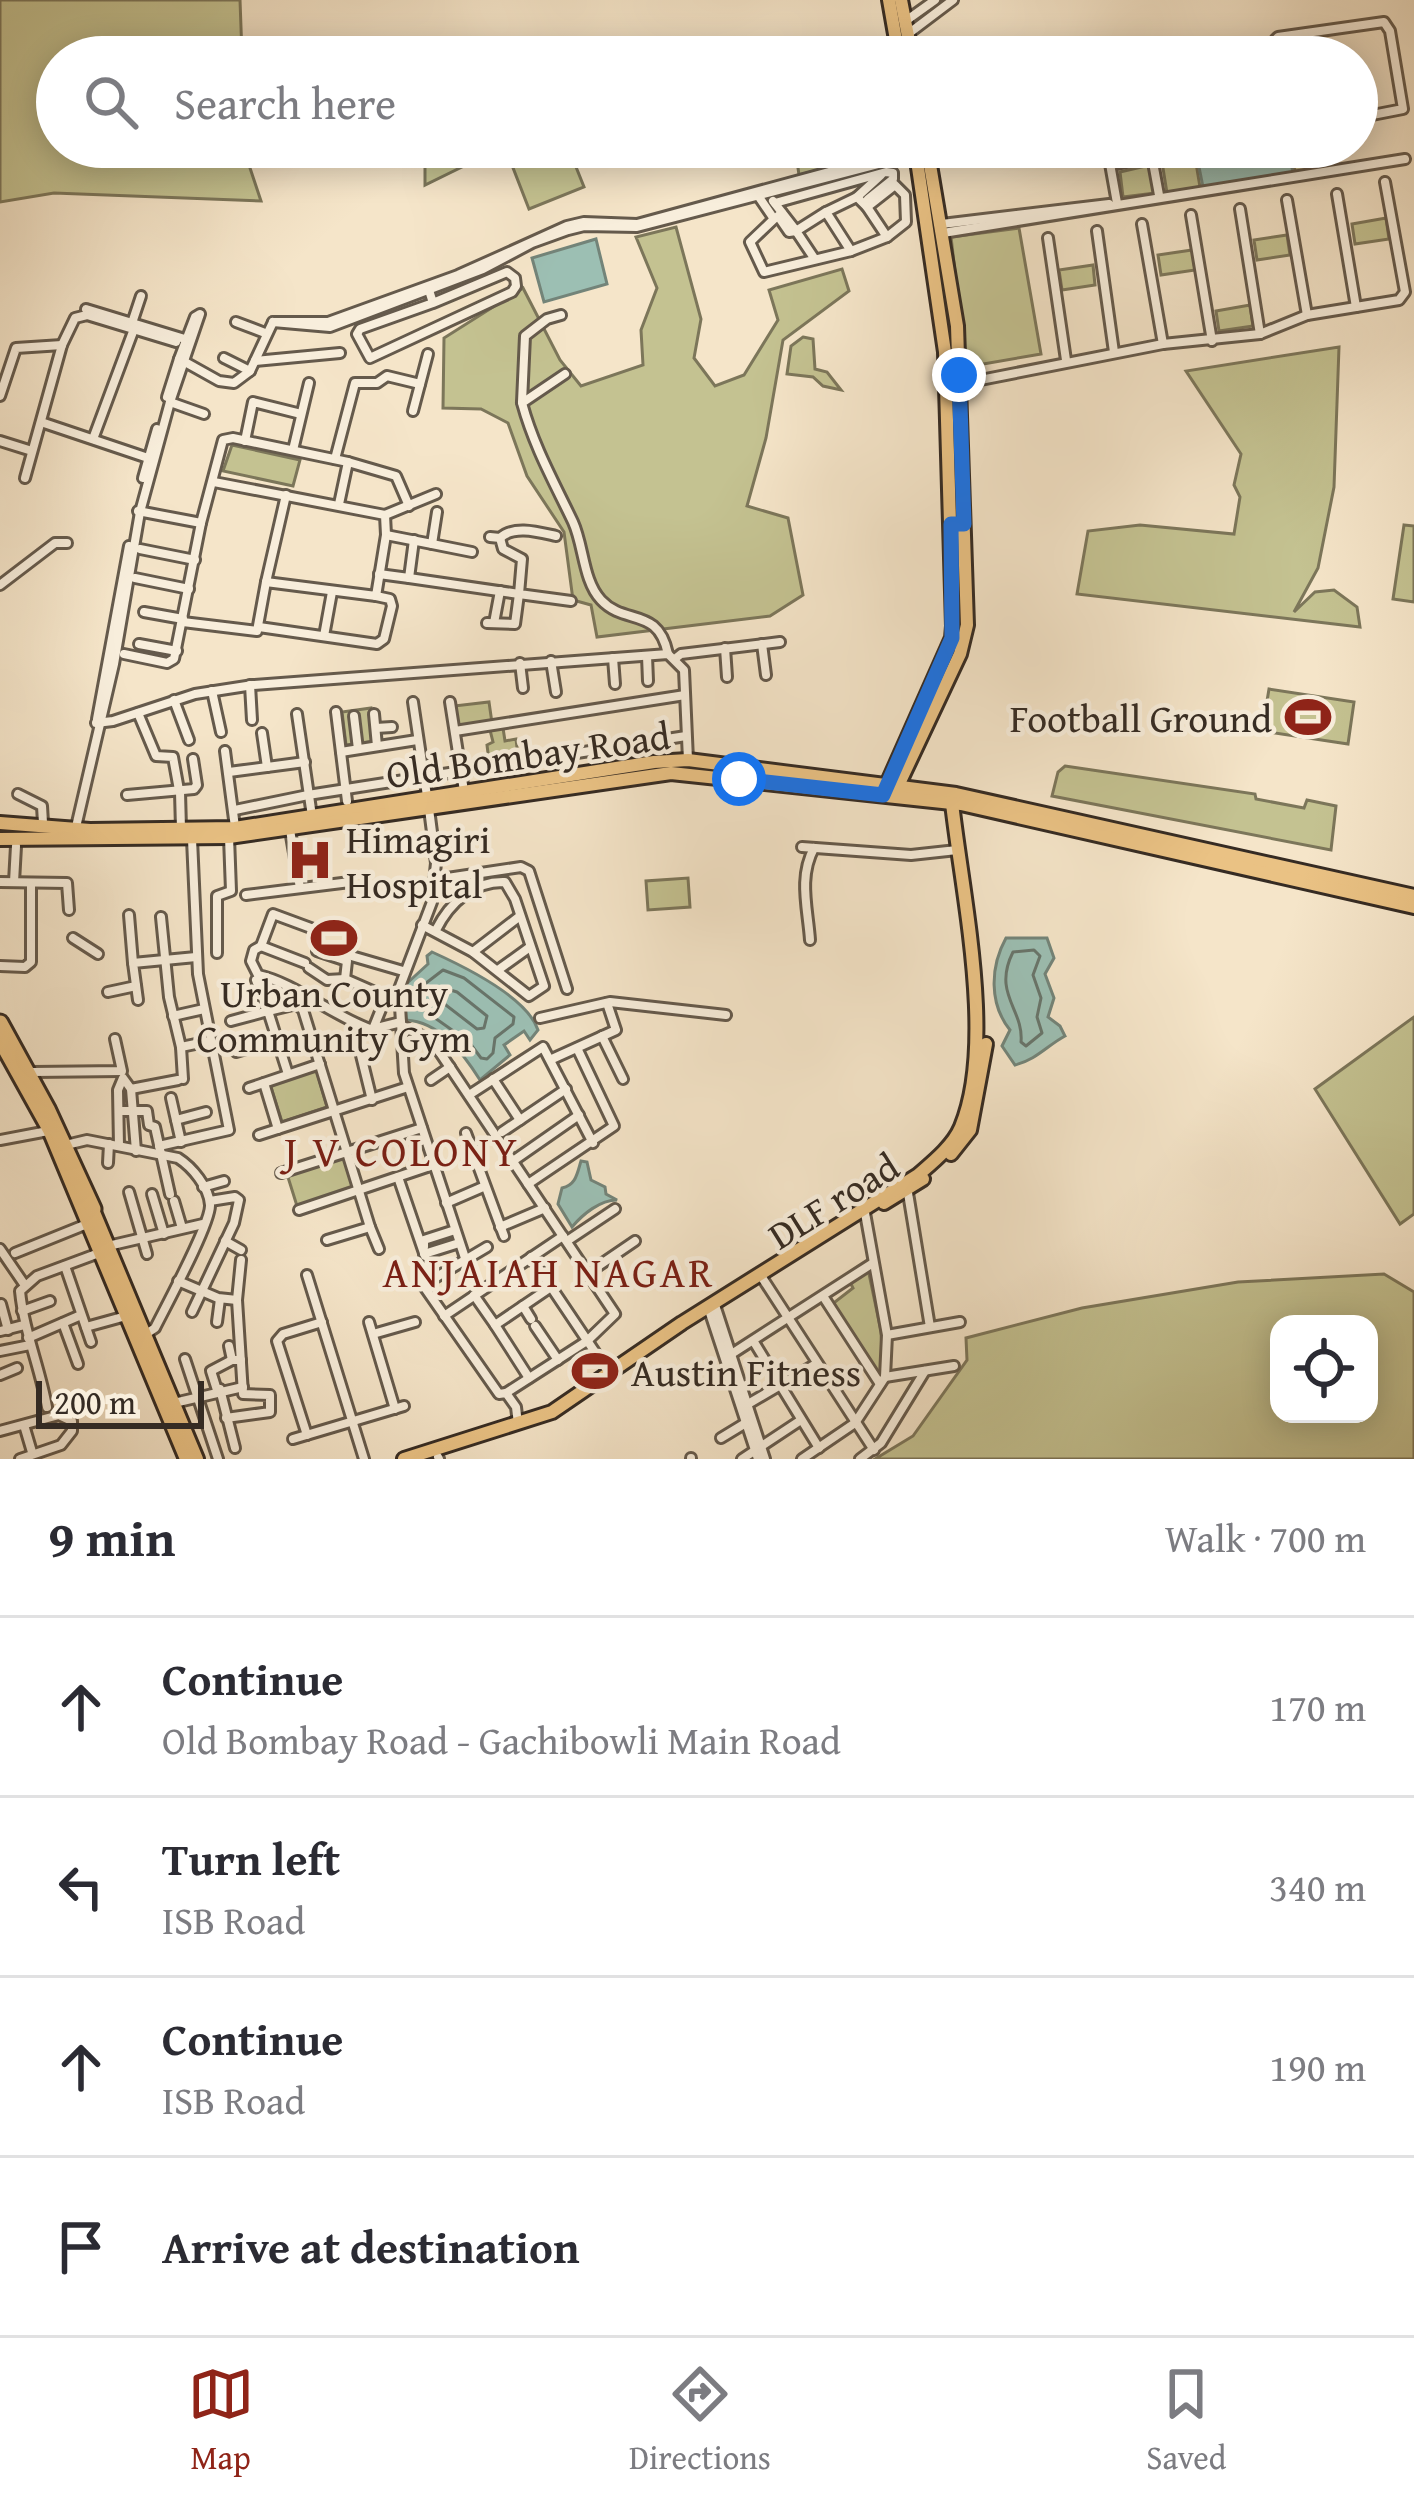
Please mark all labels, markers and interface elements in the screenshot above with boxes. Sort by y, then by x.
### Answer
search box [36,36,1378,168]
icon: search [78,69,144,135]
text: Search here [174,70,396,135]
route end [932,348,986,402]
place label: Football Ground [1010,689,1272,746]
sports icon: Football Ground [1283,692,1333,742]
street label: Old Bombay Road [382,706,674,802]
route start [712,752,766,806]
place label: Himagiri Hospital [346,810,491,912]
hospital icon: Himagiri Hospital [285,835,335,885]
sports icon: Urban County Community Gym [309,913,359,963]
place label: Urban County Community Gym [197,964,472,1066]
district label: J V COLONY [279,1120,520,1181]
street label: DLF road [756,1137,910,1263]
district label: ANJAIAH NAGAR [383,1241,715,1302]
map controls [1270,1315,1378,1423]
button: locate [1270,1315,1378,1423]
place label: Austin Fitness [631,1343,861,1400]
sports icon: Austin Fitness [570,1346,620,1396]
scale bar [36,1375,204,1428]
text: 200 m [54,1378,136,1426]
text: 9 min [48,1500,175,1575]
text: Walk · 700 m [1165,1509,1366,1566]
text: Continue [162,1646,343,1711]
icon: ahead [48,1674,114,1740]
text: 170 m [1269,1678,1366,1735]
text: Old Bombay Road - Gachibowli Main Road [162,1711,841,1768]
text: Turn left [162,1826,340,1891]
icon: left [48,1854,114,1920]
text: 340 m [1269,1858,1366,1915]
text: ISB Road [162,1891,305,1948]
text: Continue [162,2006,343,2071]
icon: ahead [48,2034,114,2100]
text: 190 m [1269,2038,1366,2095]
text: ISB Road [162,2071,305,2128]
icon: arrive [48,2214,114,2280]
text: Arrive at destination [162,2214,580,2279]
tab: Map [188,2361,254,2481]
tab: Directions [629,2361,771,2481]
tab: Saved [1146,2361,1226,2481]

